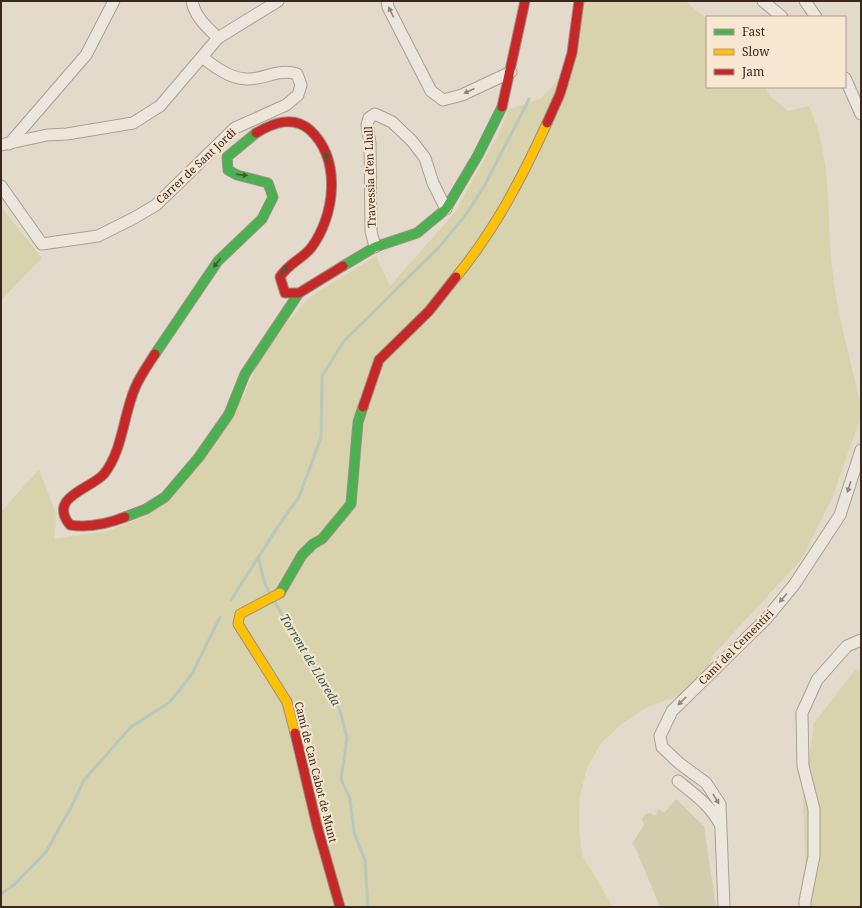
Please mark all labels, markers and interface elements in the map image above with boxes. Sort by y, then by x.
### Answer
one-way arrow [388,7,394,18]
legend [706,16,846,88]
text: Fast [742,23,765,40]
text: Slow [742,43,770,60]
text: Jam [741,63,764,80]
one-way arrow [462,89,474,95]
street label: Carrer de Sant Jordi [152,124,239,207]
street label: Travessia d'en Llull [360,125,379,228]
one-way arrow [324,152,330,165]
one-way arrow [236,172,248,178]
one-way arrow [213,257,222,268]
one-way arrow [280,265,288,276]
one-way arrow [846,481,852,493]
one-way arrow [779,593,788,603]
street label: Camí del Cementiri [695,605,777,688]
water label: Torrent de Lloreda [276,610,345,709]
one-way arrow [677,696,687,705]
street label: Camí de Can Cabot de Munt [292,700,341,844]
one-way arrow [713,793,720,805]

